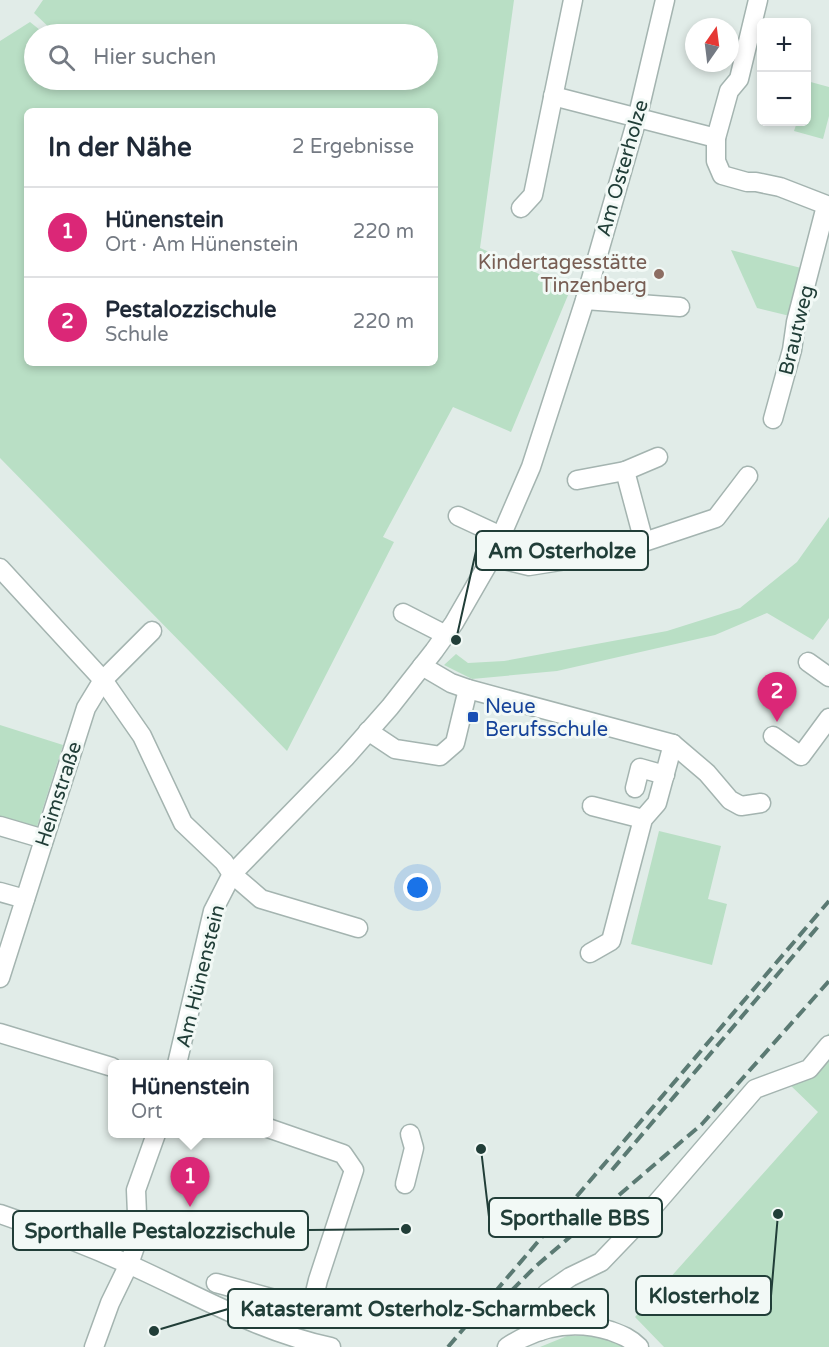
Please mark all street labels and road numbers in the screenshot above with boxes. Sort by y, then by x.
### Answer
street label: Am Osterholze [592,97,654,239]
street label: Brautweg [774,283,820,378]
street label: Heimstraße [31,739,87,850]
street label: Am Hünenstein [172,902,230,1050]

